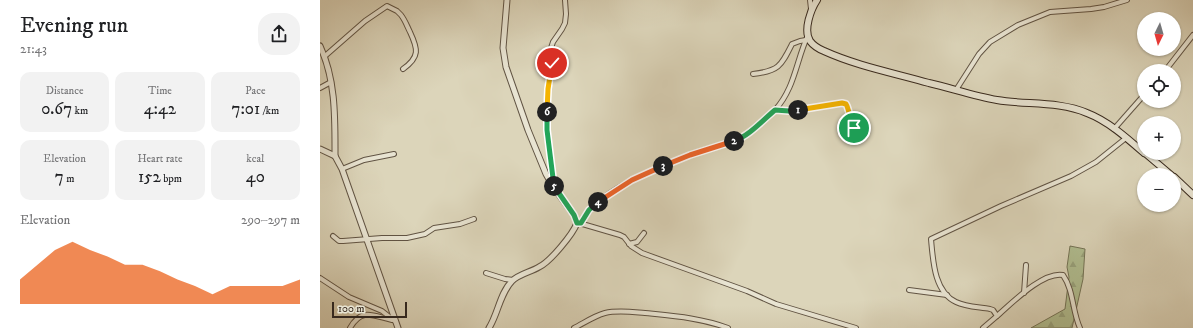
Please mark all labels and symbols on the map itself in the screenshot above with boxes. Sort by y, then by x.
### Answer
north arrow [1137,12,1181,56]
pin [535,46,569,80]
pin: 1 [788,100,808,120]
pin: 6 [537,102,557,122]
pin [837,111,871,145]
pin: 2 [724,131,744,151]
pin: 3 [653,156,673,176]
pin: 5 [544,176,564,196]
pin: 4 [588,192,608,212]
scale bar [332,300,407,319]

